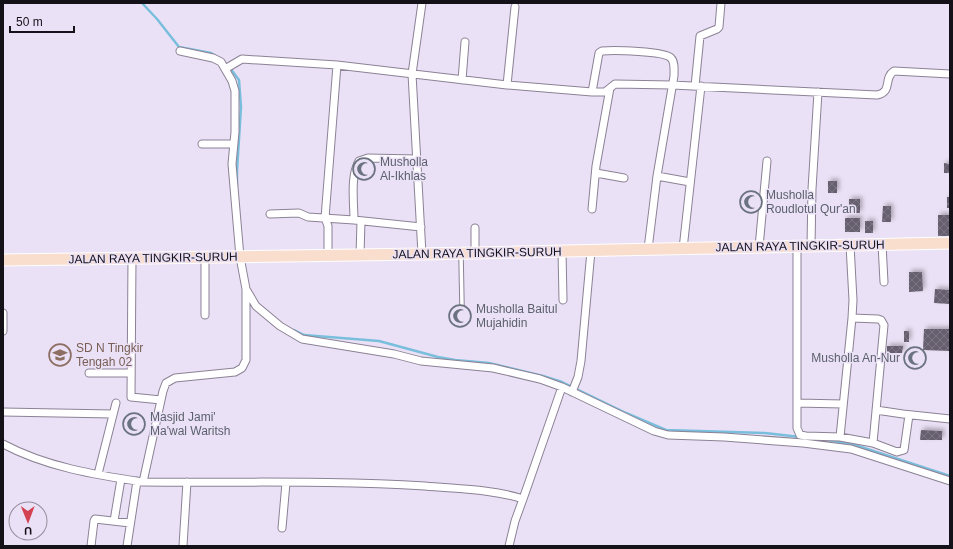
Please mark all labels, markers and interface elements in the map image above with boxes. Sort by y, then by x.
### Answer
scale bar [10,8,74,34]
text: 50 m [16,15,43,29]
place label: Musholla Al-Ikhlas [380,155,428,183]
mosque icon: Musholla Al-Ikhlas [351,156,377,182]
place label: Musholla Roudlotul Qur'an [766,188,856,216]
mosque icon: Musholla Roudlotul Qur'an [738,189,764,215]
street label: JALAN RAYA TINGKIR-SURUH [715,238,885,254]
street label: JALAN RAYA TINGKIR-SURUH [392,245,562,261]
street label: JALAN RAYA TINGKIR-SURUH [68,250,238,266]
place label: Musholla Baitul Mujahidin [476,302,557,330]
mosque icon: Musholla Baitul Mujahidin [447,303,473,329]
place label: SD N Tingkir Tengah 02 [76,341,143,369]
school or university icon: SD N Tingkir Tengah 02 [47,342,73,368]
mosque icon: Musholla An-Nur [902,345,928,371]
place label: Musholla An-Nur [811,351,900,365]
place label: Masjid Jami' Ma'wal Waritsh [150,410,231,438]
mosque icon: Masjid Jami' Ma'wal Waritsh [121,411,147,437]
north arrow [8,501,48,541]
text: U [24,525,32,537]

